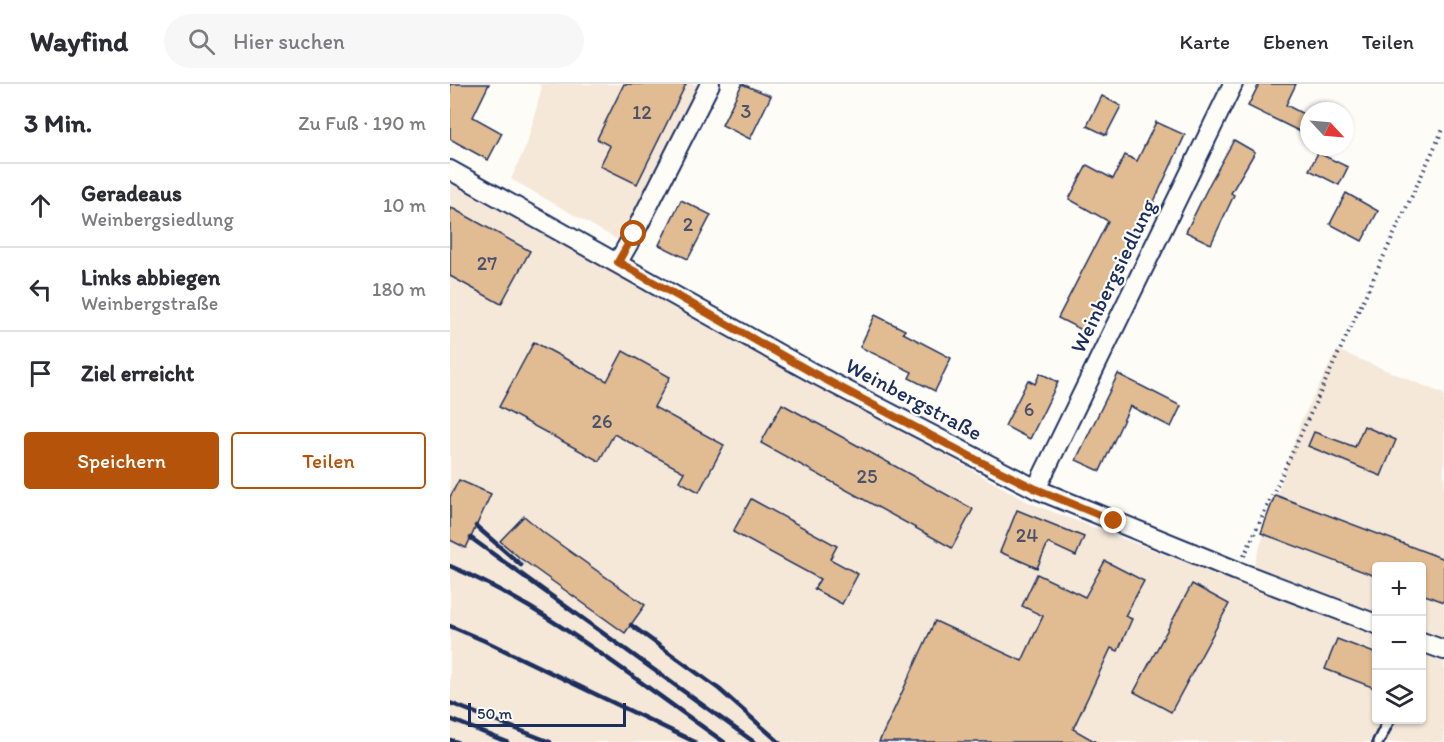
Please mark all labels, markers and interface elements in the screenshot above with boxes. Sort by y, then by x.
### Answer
search box [164,14,584,68]
text: Wayfind [30,24,128,58]
icon: search [185,25,218,58]
text: Hier suchen [233,28,345,55]
text: Karte [1180,29,1230,54]
text: Ebenen [1263,29,1329,54]
text: Teilen [1362,29,1414,54]
house number: 3 [741,99,752,123]
house number: 12 [632,100,652,124]
north arrow [1300,102,1354,156]
text: 3 Min. [24,107,92,139]
text: Zu Fuß · 190 m [298,111,426,135]
text: Geradeaus [81,180,182,207]
icon: ahead [24,189,57,222]
text: 10 m [383,193,426,217]
street label: Weinbergsiedlung [1064,194,1162,357]
text: Weinbergsiedlung [81,207,234,231]
house number: 2 [683,212,694,236]
route start [620,220,646,246]
house number: 27 [477,251,497,275]
text: Links abbiegen [81,264,220,291]
icon: left [24,273,57,306]
text: 180 m [372,277,426,301]
text: Weinbergstraße [81,291,218,315]
street label: Weinbergstraße [841,352,987,446]
icon: arrive [24,357,57,390]
text: Ziel erreicht [81,360,194,387]
house number: 6 [1024,397,1034,421]
house number: 26 [591,409,613,433]
button: Speichern [24,432,219,489]
button: Teilen [231,432,426,489]
house number: 25 [856,464,878,488]
route end [1100,507,1126,533]
house number: 24 [1016,523,1038,547]
map controls [1372,562,1426,724]
button: + [1372,562,1426,616]
button: − [1372,616,1426,670]
button: layers [1372,670,1426,724]
scale bar [468,700,626,728]
text: 50 m [477,704,512,723]

